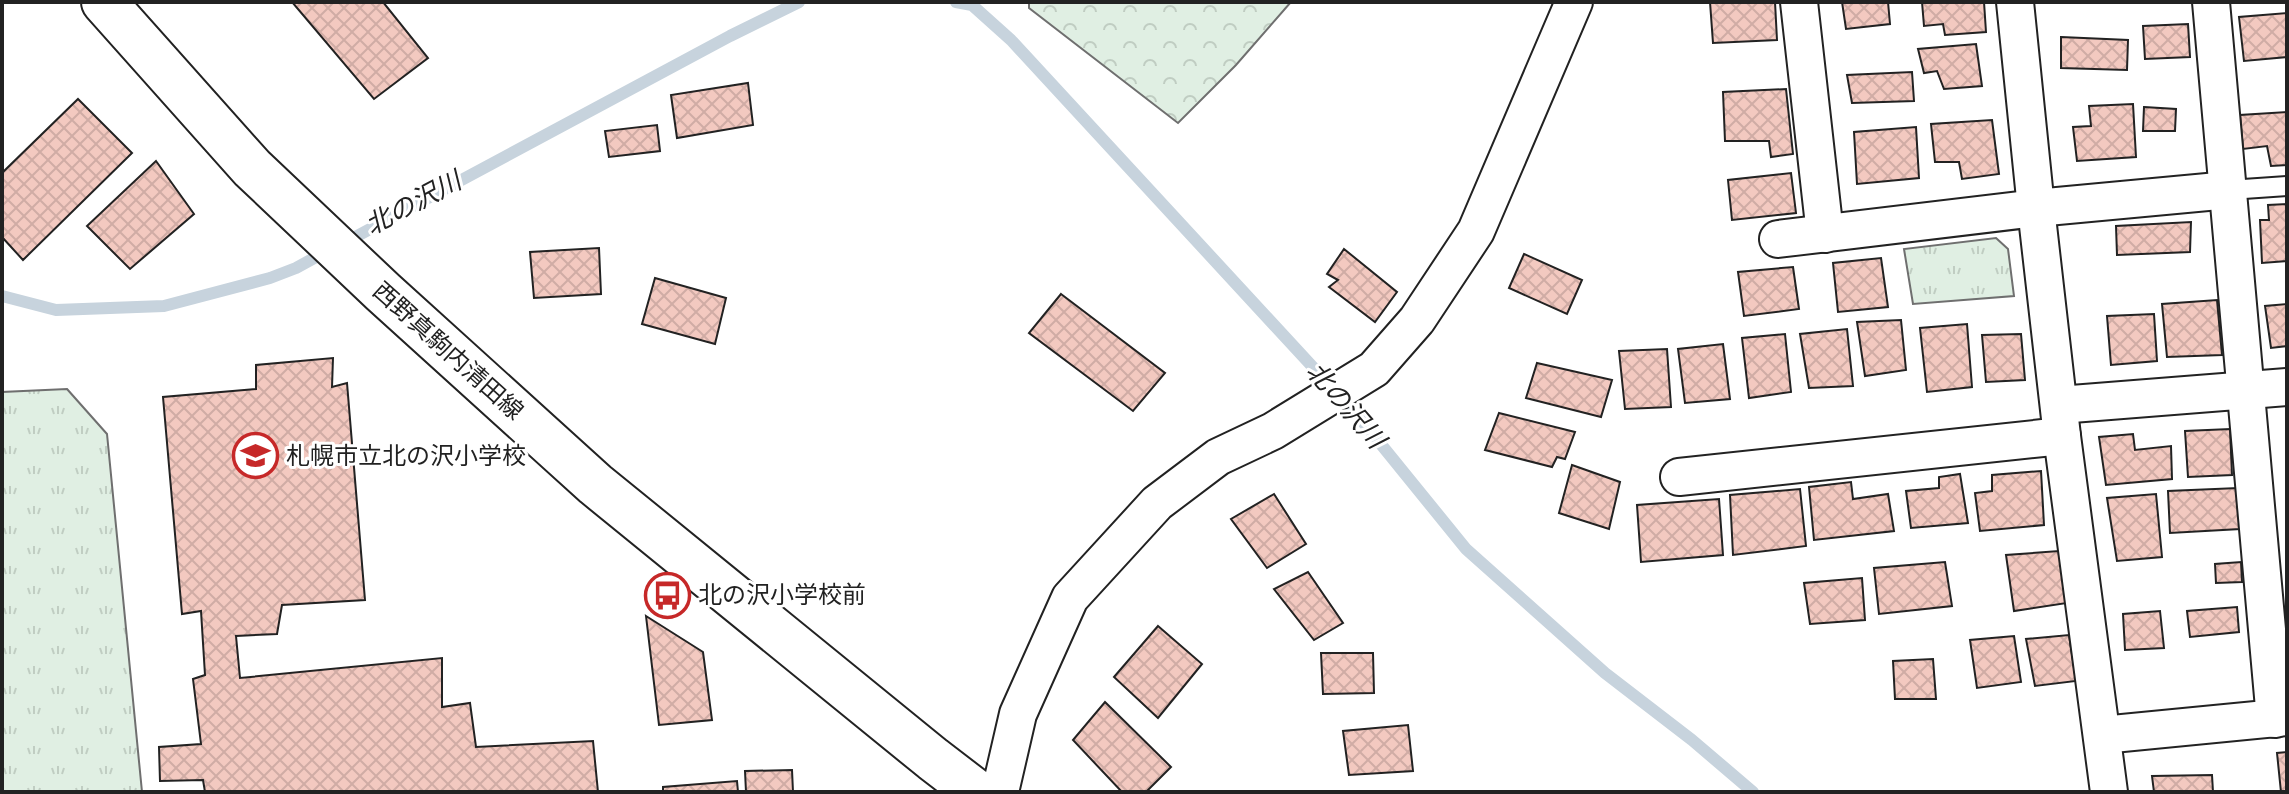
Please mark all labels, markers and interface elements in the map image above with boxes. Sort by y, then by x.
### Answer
water label: 北の沢川 [359,162,468,240]
street label: 西野真駒内清田線 [368,275,530,425]
water label: 北の沢川 [1301,355,1395,456]
school or university icon: 札幌市立北の沢小学校 [231,432,279,480]
place label: 札幌市立北の沢小学校 [286,440,526,469]
bus stop icon: 北の沢小学校前 [643,571,691,619]
place label: 北の沢小学校前 [698,579,866,608]

